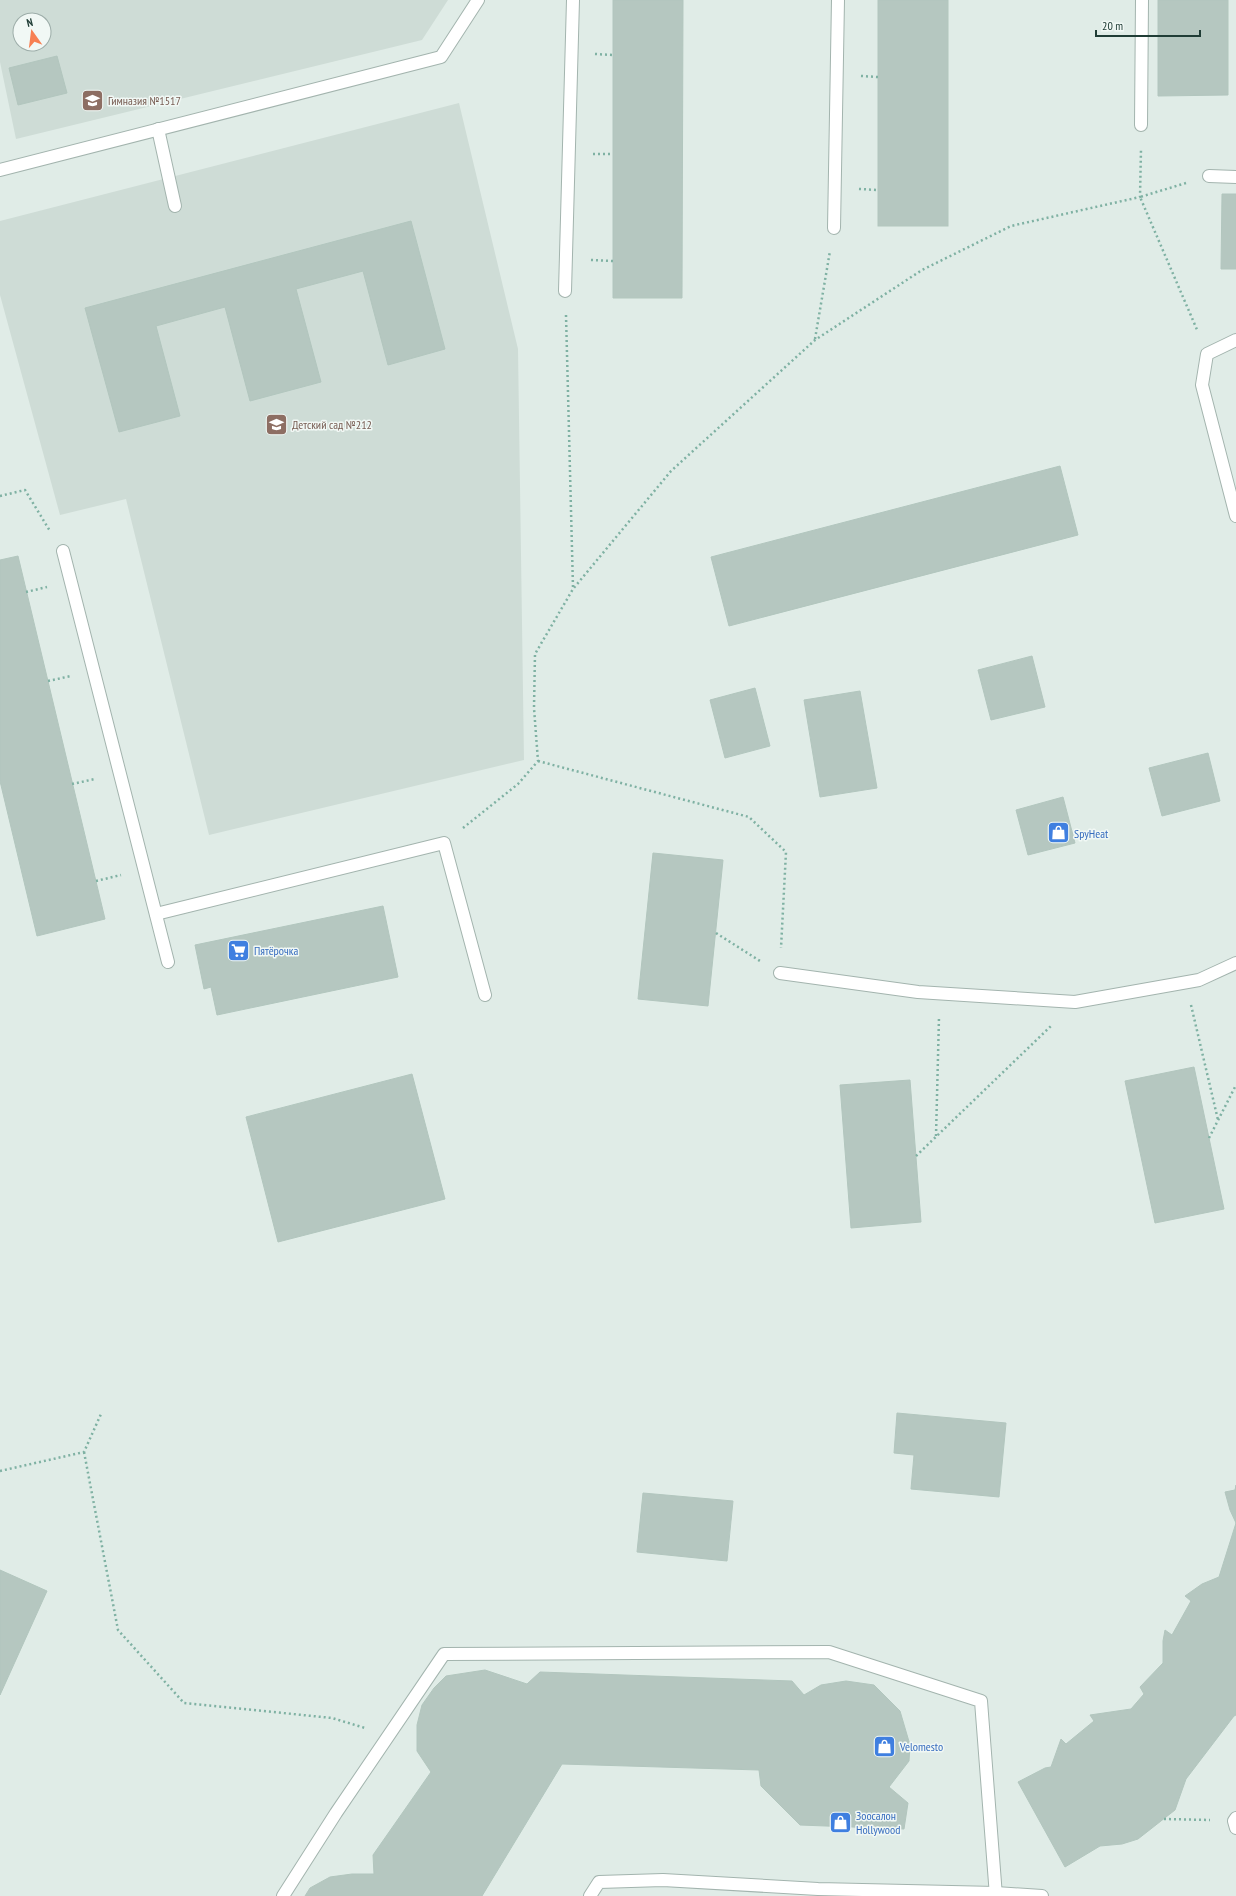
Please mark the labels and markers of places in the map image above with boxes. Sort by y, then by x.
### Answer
school or university icon: Гимназия №1517 [79,87,105,113]
place label: Гимназия №1517 [108,93,181,108]
school or university icon: Детский сад №212 [264,411,290,437]
place label: Детский сад №212 [292,417,372,432]
shop icon: SpyHeat [1045,820,1071,846]
place label: SpyHeat [1074,826,1109,841]
supermarket icon: Пятёрочка [225,937,251,963]
place label: Пятёрочка [254,943,298,958]
shop icon: Velomesto [871,1733,897,1759]
place label: Velomesto [899,1739,943,1754]
place label: Зоосалон Hollywood [856,1808,900,1837]
shop icon: Зоосалон Hollywood [827,1809,853,1835]

